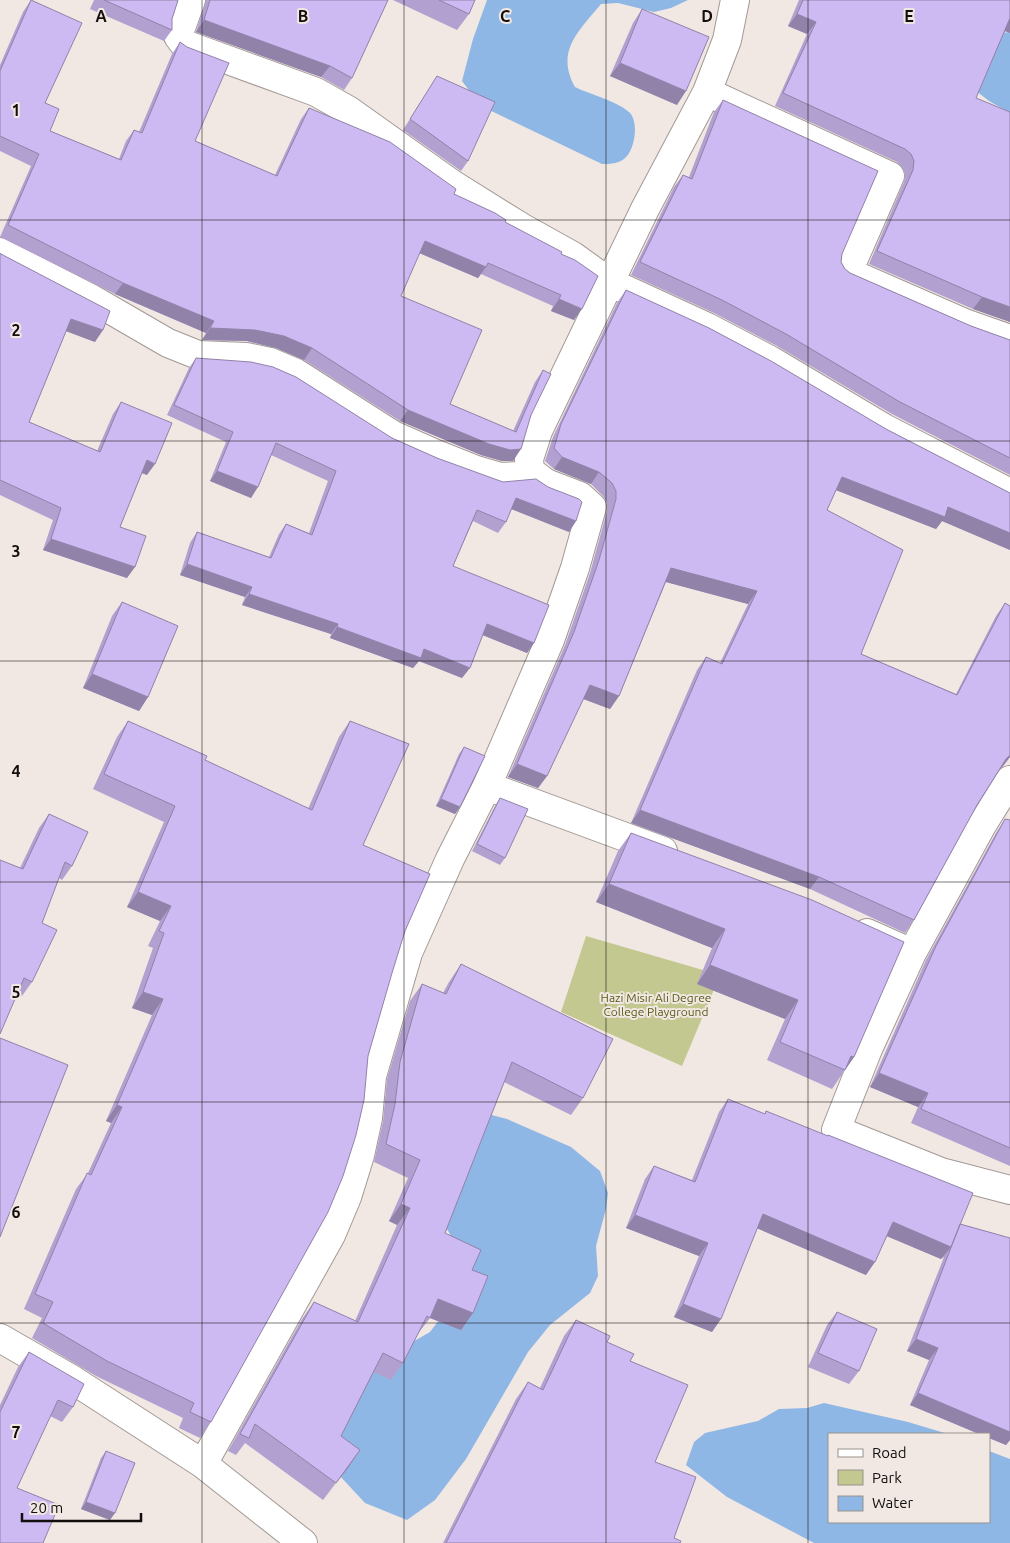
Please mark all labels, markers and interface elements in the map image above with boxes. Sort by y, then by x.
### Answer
text: A [95,7,107,25]
text: B [298,7,308,25]
text: C [500,7,510,25]
text: D [701,7,713,25]
text: E [904,7,914,25]
text: 1 [11,101,21,119]
text: 2 [11,321,21,339]
text: 3 [11,542,21,560]
text: 4 [11,762,21,780]
text: 5 [11,983,21,1001]
park label: Hazi Misir Ali Degree College Playground [601,991,711,1018]
text: 6 [11,1203,21,1221]
text: 7 [11,1423,21,1441]
legend [828,1433,990,1523]
text: Road [872,1444,907,1461]
text: Park [872,1469,902,1486]
scale bar [22,1490,141,1522]
text: Water [872,1494,913,1511]
text: 20 m [30,1499,63,1516]

